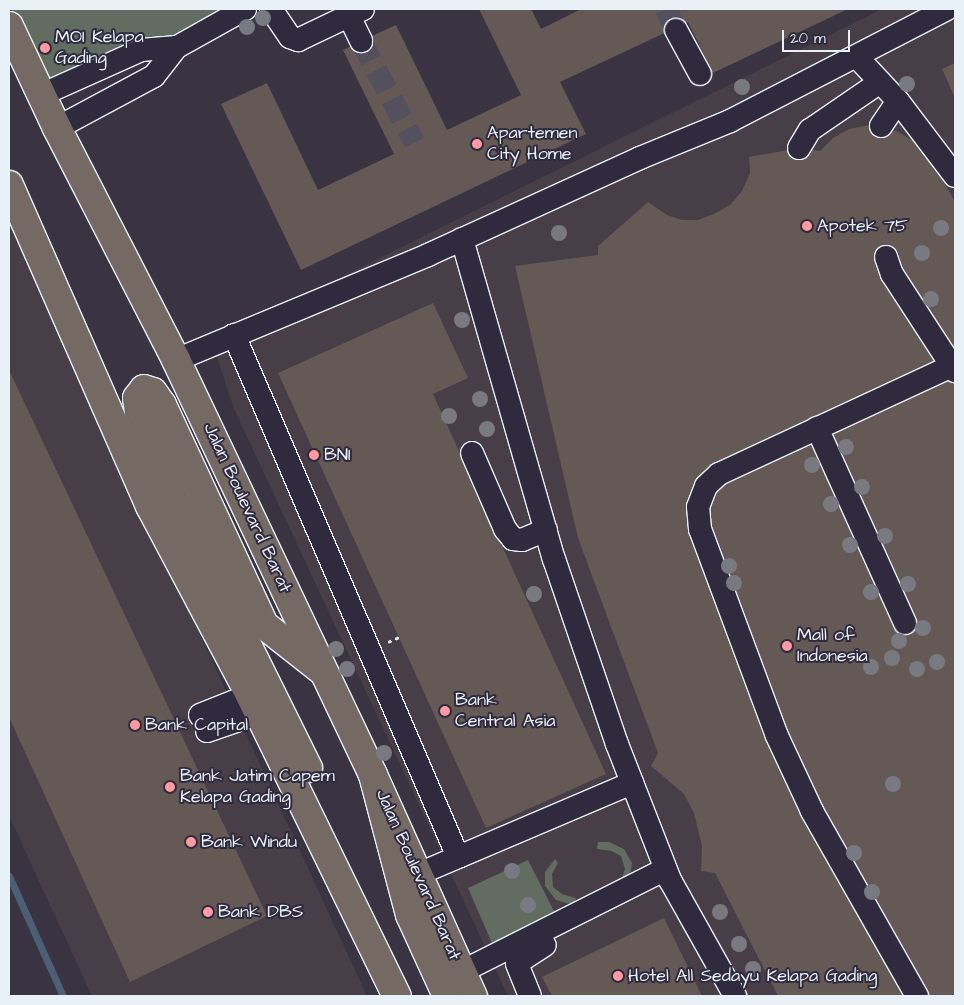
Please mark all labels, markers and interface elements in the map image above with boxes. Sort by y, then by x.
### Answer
scale bar [784,20,852,52]
place label: MOI Kelapa Gading [55,27,144,70]
text: 20 m [790,28,826,49]
marker: MOI Kelapa Gading [39,42,51,54]
place label: Apartemen City Home [487,123,577,166]
marker: Apartemen City Home [471,138,483,150]
place label: Apotek 75 [817,215,908,237]
marker: Apotek 75 [801,220,813,232]
street label: Jalan Boulevard Barat [198,420,296,596]
place label: BNI [324,444,351,466]
marker: BNI [308,449,320,461]
place label: Mall of Indonesia [797,625,868,668]
marker: Mall of Indonesia [781,640,793,652]
place label: Bank Central Asia [455,690,555,732]
marker: Bank Central Asia [439,705,451,717]
place label: Bank Capital [145,714,248,736]
marker: Bank Capital [129,719,141,731]
place label: Bank Jatim Capem Kelapa Gading [180,766,335,809]
marker: Bank Jatim Capem Kelapa Gading [164,781,176,793]
street label: Jalan Boulevard Barat [371,786,465,964]
place label: Bank Windu [201,831,297,853]
marker: Bank Windu [185,836,197,848]
place label: Bank DBS [218,901,303,923]
marker: Bank DBS [202,906,214,918]
place label: Hotel All Sedayu Kelapa Gading [628,965,877,987]
marker: Hotel All Sedayu Kelapa Gading [612,970,624,982]

